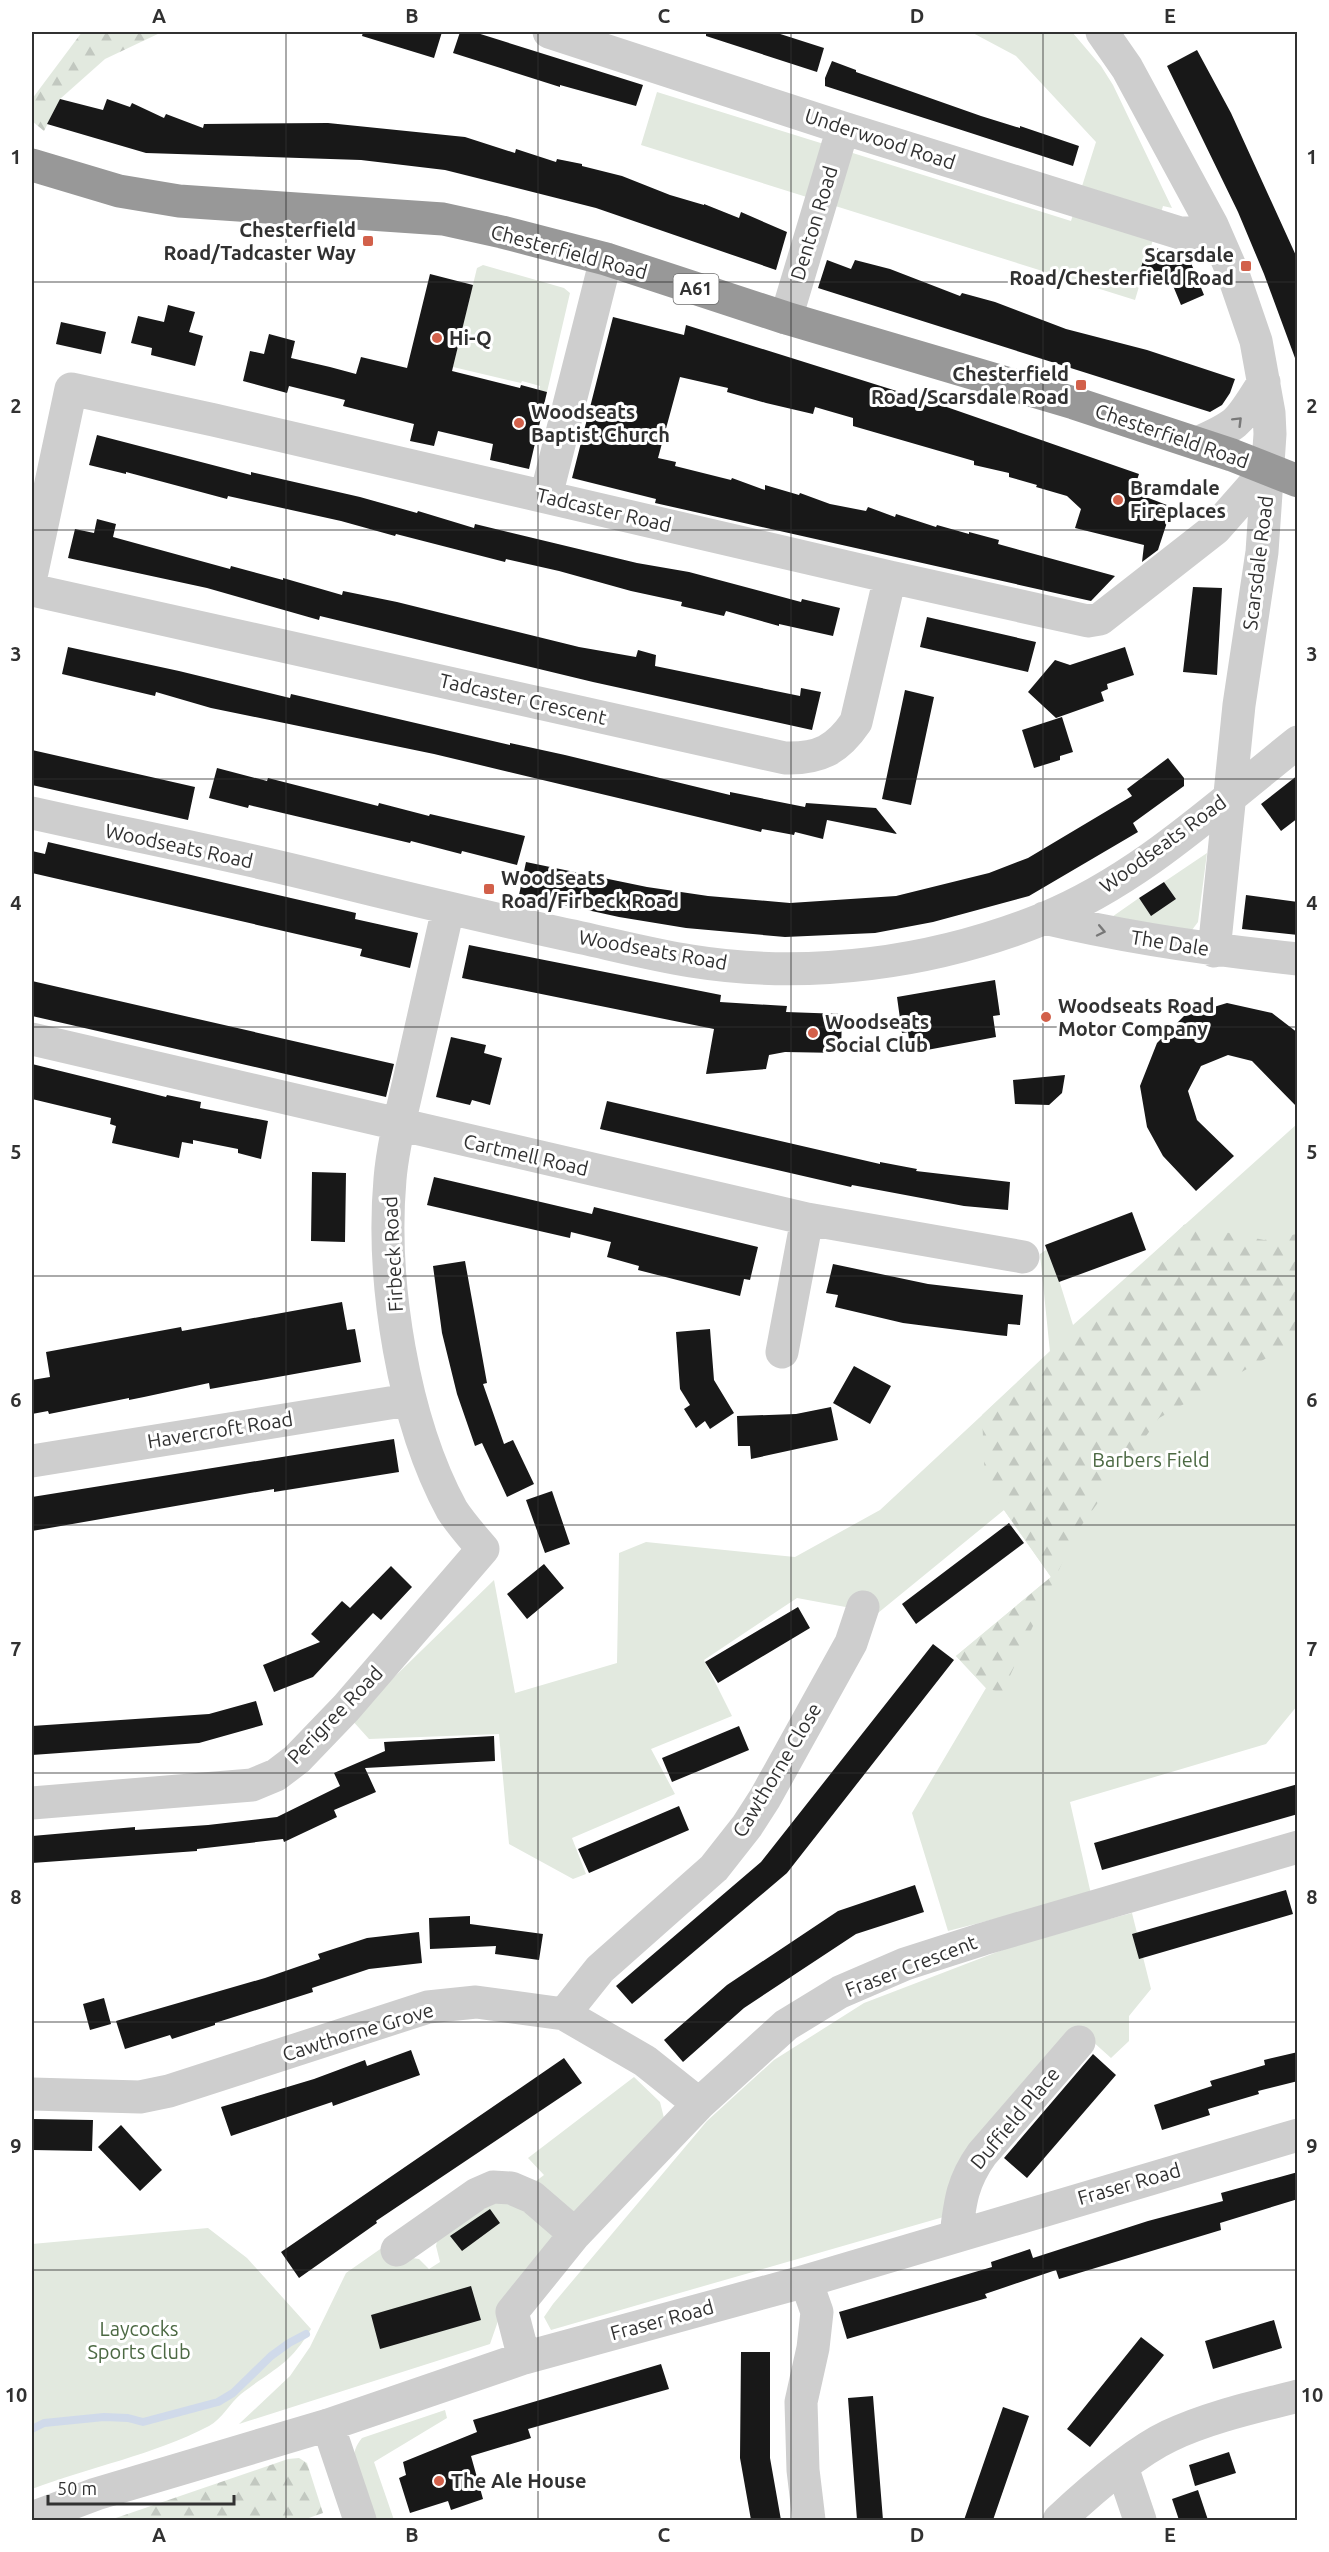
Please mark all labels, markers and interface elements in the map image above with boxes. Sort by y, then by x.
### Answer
text: A [152,4,166,27]
text: B [405,4,419,27]
text: C [658,4,671,27]
text: D [910,4,924,27]
text: E [1164,4,1176,27]
street label: Underwood Road [802,103,958,174]
text: 1 [10,145,22,168]
text: 1 [1306,145,1318,168]
street label: Denton Road [785,163,842,283]
place label: Chesterfield Road/Tadcaster Way [164,218,356,264]
street label: Chesterfield Road [488,220,650,283]
marker: Chesterfield Road/Tadcaster Way [361,234,375,248]
place label: Scarsdale Road/Chesterfield Road [1009,243,1234,289]
marker: Scarsdale Road/Chesterfield Road [1239,259,1253,273]
road number: A61 [674,274,718,304]
place label: Hi-Q [449,326,492,349]
marker: Hi-Q [430,331,444,345]
place label: Chesterfield Road/Scarsdale Road [871,362,1069,408]
marker: Chesterfield Road/Scarsdale Road [1074,378,1088,392]
text: 2 [10,394,22,417]
text: 2 [1306,394,1318,417]
street label: Chesterfield Road [1092,398,1252,473]
place label: Woodseats Baptist Church [531,400,670,446]
marker: Woodseats Baptist Church [512,416,526,430]
one-way arrow [1230,417,1241,428]
place label: Bramdale Fireplaces [1130,476,1226,522]
street label: Tadcaster Road [534,483,674,536]
marker: Bramdale Fireplaces [1111,493,1125,507]
street label: Scarsdale Road [1238,494,1277,631]
text: 3 [10,642,22,665]
text: 3 [1306,642,1318,665]
street label: Tadcaster Crescent [437,668,609,729]
street label: Woodseats Road [1095,790,1230,897]
street label: Woodseats Road [103,819,255,872]
place label: Woodseats Road/Firbeck Road [501,866,679,912]
marker: Woodseats Road/Firbeck Road [482,882,496,896]
text: 4 [10,891,22,914]
text: 4 [1306,891,1318,914]
one-way arrow [1096,924,1106,937]
street label: Woodseats Road [577,925,729,974]
street label: The Dale [1129,925,1211,960]
place label: Woodseats Road Motor Company [1058,994,1215,1040]
place label: Woodseats Social Club [825,1010,929,1056]
marker: Woodseats Road Motor Company [1039,1010,1053,1024]
marker: Woodseats Social Club [806,1026,820,1040]
street label: Cartmell Road [461,1129,591,1180]
text: 5 [10,1140,22,1163]
text: 5 [1306,1140,1318,1163]
street label: Firbeck Road [378,1196,407,1312]
text: 6 [10,1388,22,1411]
text: 6 [1306,1388,1318,1411]
street label: Havercroft Road [145,1407,294,1452]
park label: Barbers Field [1092,1448,1210,1471]
text: 7 [10,1637,22,1660]
text: 7 [1306,1637,1318,1660]
street label: Perigree Road [282,1661,387,1768]
street label: Cawthorne Close [727,1698,826,1841]
text: 8 [10,1885,22,1908]
text: 8 [1306,1885,1318,1908]
street label: Fraser Crescent [842,1930,980,2001]
street label: Cawthorne Grove [279,1998,436,2065]
street label: Duffield Place [965,2062,1064,2173]
text: 9 [10,2134,22,2157]
text: 9 [1306,2134,1318,2157]
street label: Fraser Road [1075,2158,1183,2209]
street label: Fraser Road [608,2295,716,2344]
park label: Laycocks Sports Club [87,2317,191,2363]
text: 10 [5,2383,27,2406]
text: 10 [1301,2383,1323,2406]
scale bar [48,2468,234,2506]
place label: The Ale House [451,2469,587,2492]
marker: The Ale House [432,2474,446,2488]
text: 50 m [57,2478,97,2498]
text: A [152,2523,166,2546]
text: B [405,2523,419,2546]
text: C [658,2523,671,2546]
text: D [910,2523,924,2546]
text: E [1164,2523,1176,2546]

